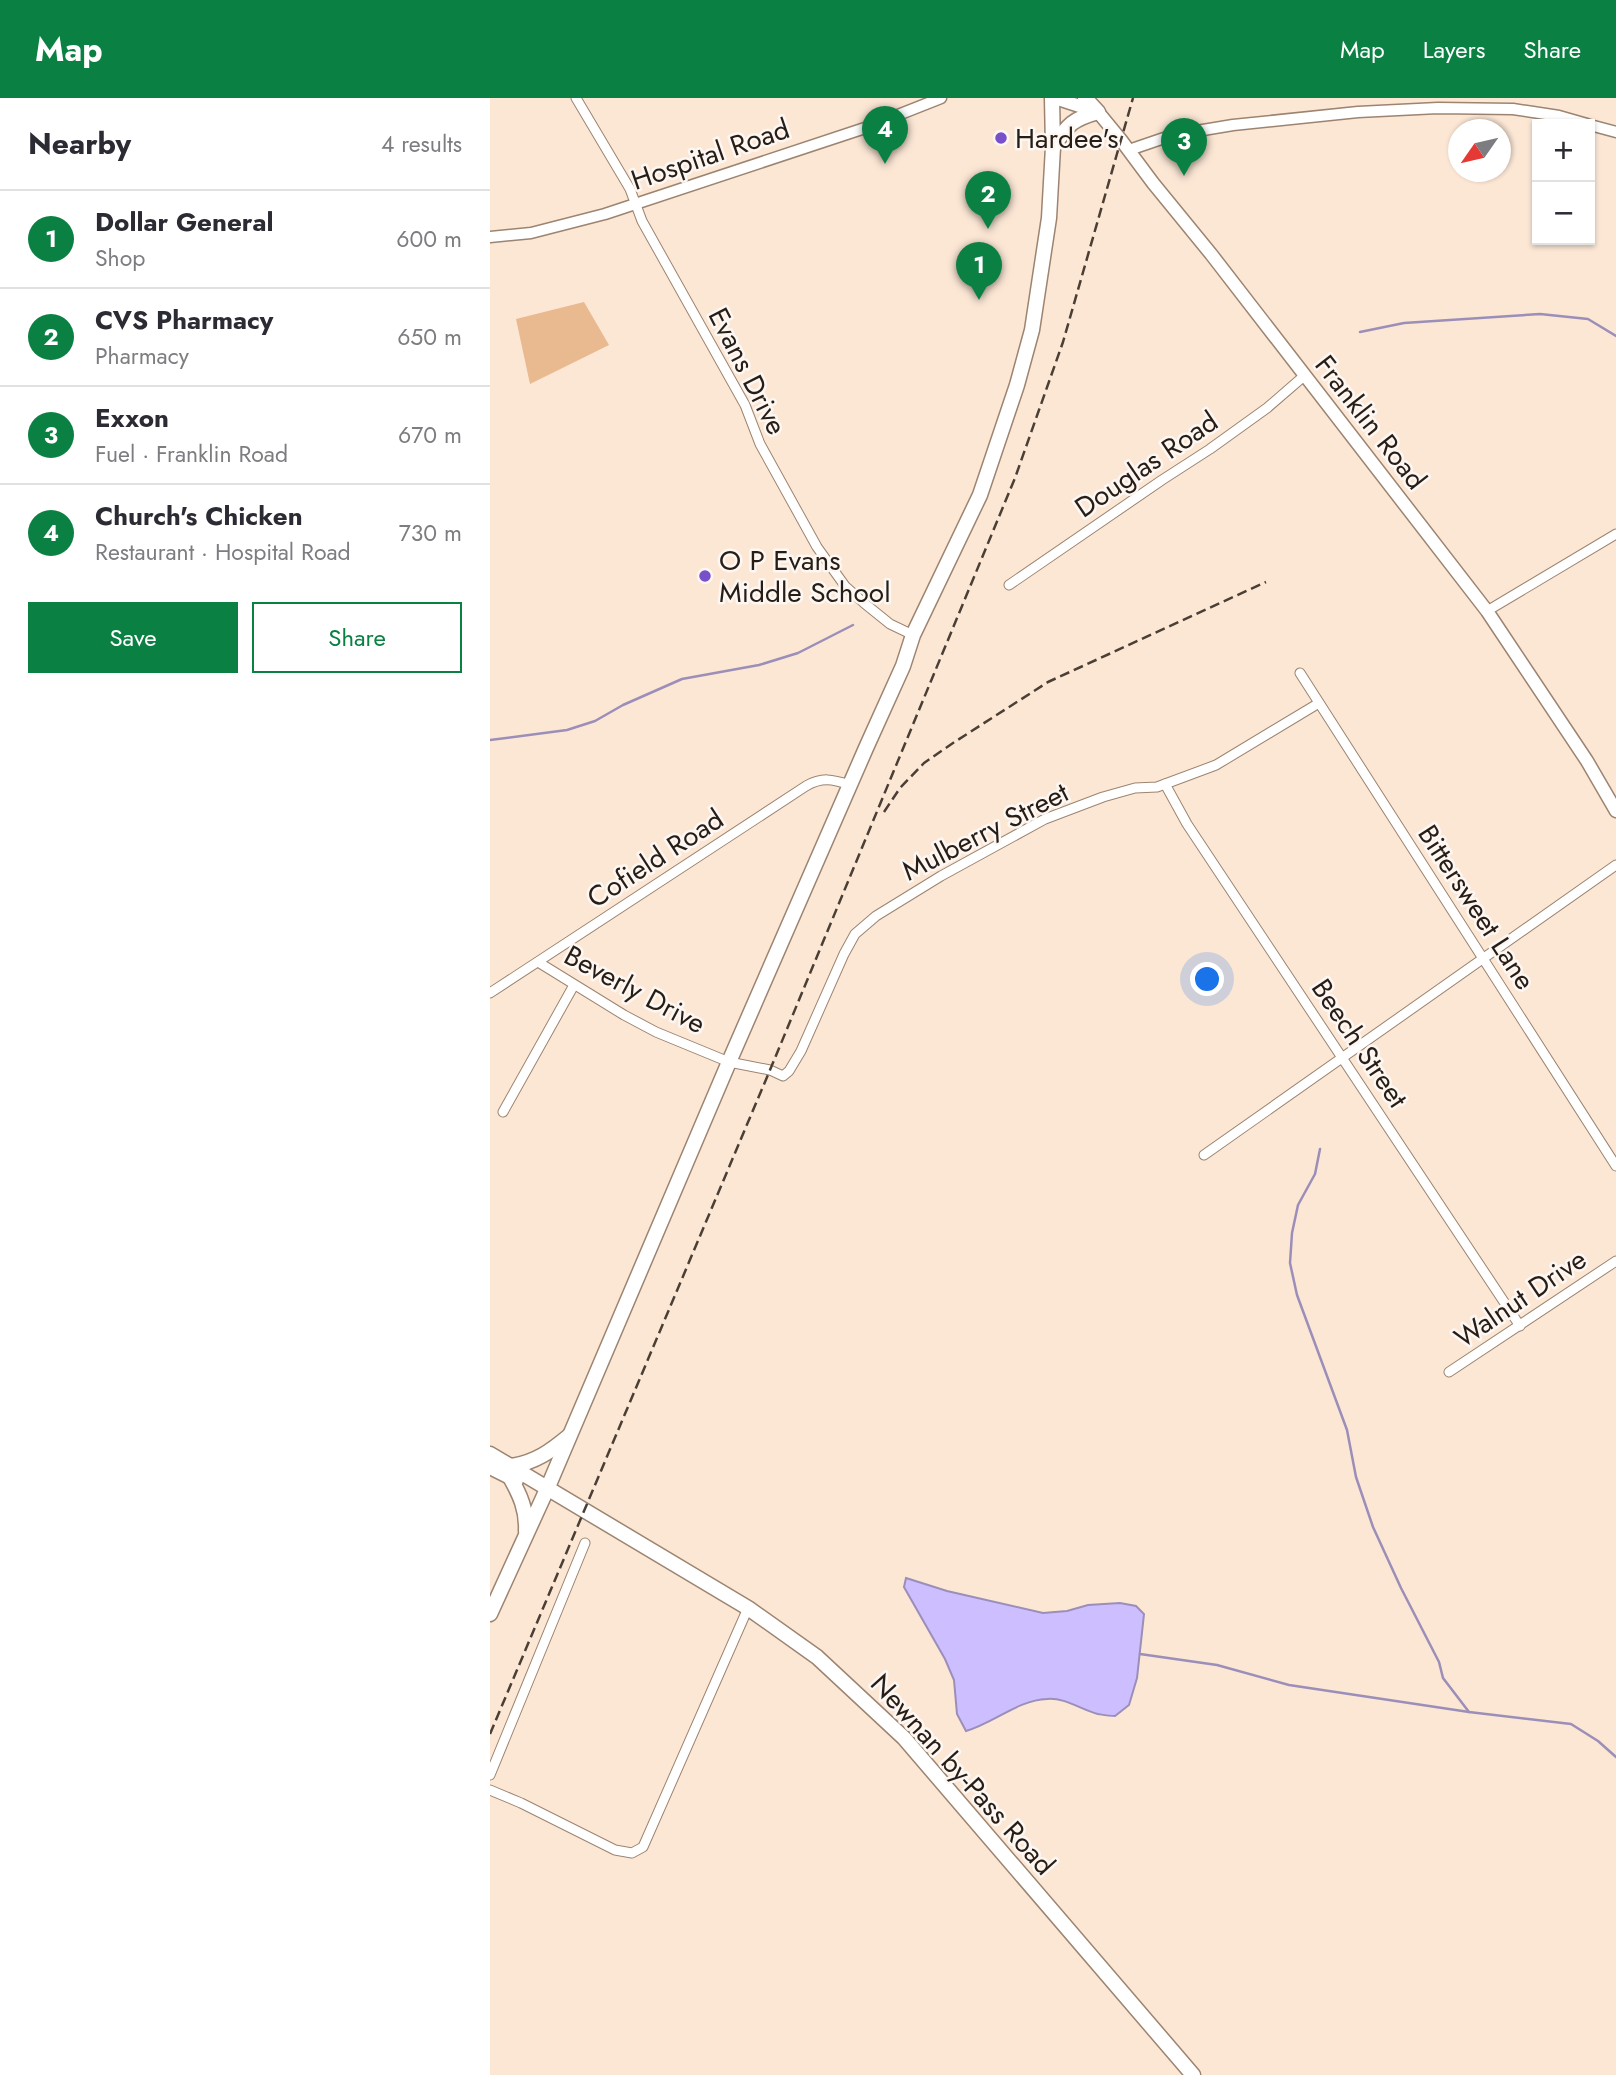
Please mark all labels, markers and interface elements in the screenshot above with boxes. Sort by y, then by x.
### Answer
text: Map [35,26,103,73]
text: Map [1340,32,1385,67]
text: Layers [1423,32,1485,67]
text: Share [1523,32,1581,67]
pin: 4 [862,106,908,164]
street label: Hospital Road [625,108,795,201]
place label: Hardee's [1015,118,1119,159]
pin: 3 [1161,118,1207,176]
north arrow [1448,119,1511,182]
map controls [1532,119,1595,245]
button: + [1532,119,1595,182]
text: Nearby [28,122,131,165]
text: 4 results [381,127,462,161]
marker: Hardee's [993,130,1009,146]
pin: 2 [965,171,1011,229]
button: − [1532,182,1595,245]
text: Dollar General [95,203,274,241]
text: 1 [45,222,57,256]
text: 600 m [396,222,462,256]
text: Shop [95,241,145,275]
pin: 1 [956,242,1002,300]
text: CVS Pharmacy [95,301,273,339]
street label: Evans Drive [698,301,797,442]
text: 2 [43,320,59,354]
text: 650 m [397,320,462,354]
text: Pharmacy [95,339,189,373]
street label: Franklin Road [1305,346,1436,498]
text: Exxon [95,399,169,437]
street label: Douglas Road [1066,401,1226,528]
text: 3 [44,418,58,452]
text: 670 m [398,418,462,452]
text: Fuel · Franklin Road [95,437,288,471]
text: Church's Chicken [95,497,303,535]
text: 4 [43,516,59,550]
text: 730 m [399,516,462,550]
text: Restaurant · Hospital Road [95,535,351,569]
place label: O P Evans Middle School [719,540,891,613]
marker: O P Evans Middle School [697,568,713,584]
button: Save [28,602,238,673]
button: Share [252,602,462,673]
street label: Mulberry Street [895,772,1076,891]
street label: Cofield Road [579,799,732,918]
street label: Bittersweet Lane [1408,817,1545,998]
street label: Beverly Drive [557,935,713,1044]
your location [1190,962,1224,996]
street label: Beech Street [1301,971,1418,1116]
street label: Walnut Drive [1446,1239,1595,1358]
street label: Newnan by-Pass Road [861,1664,1065,1884]

